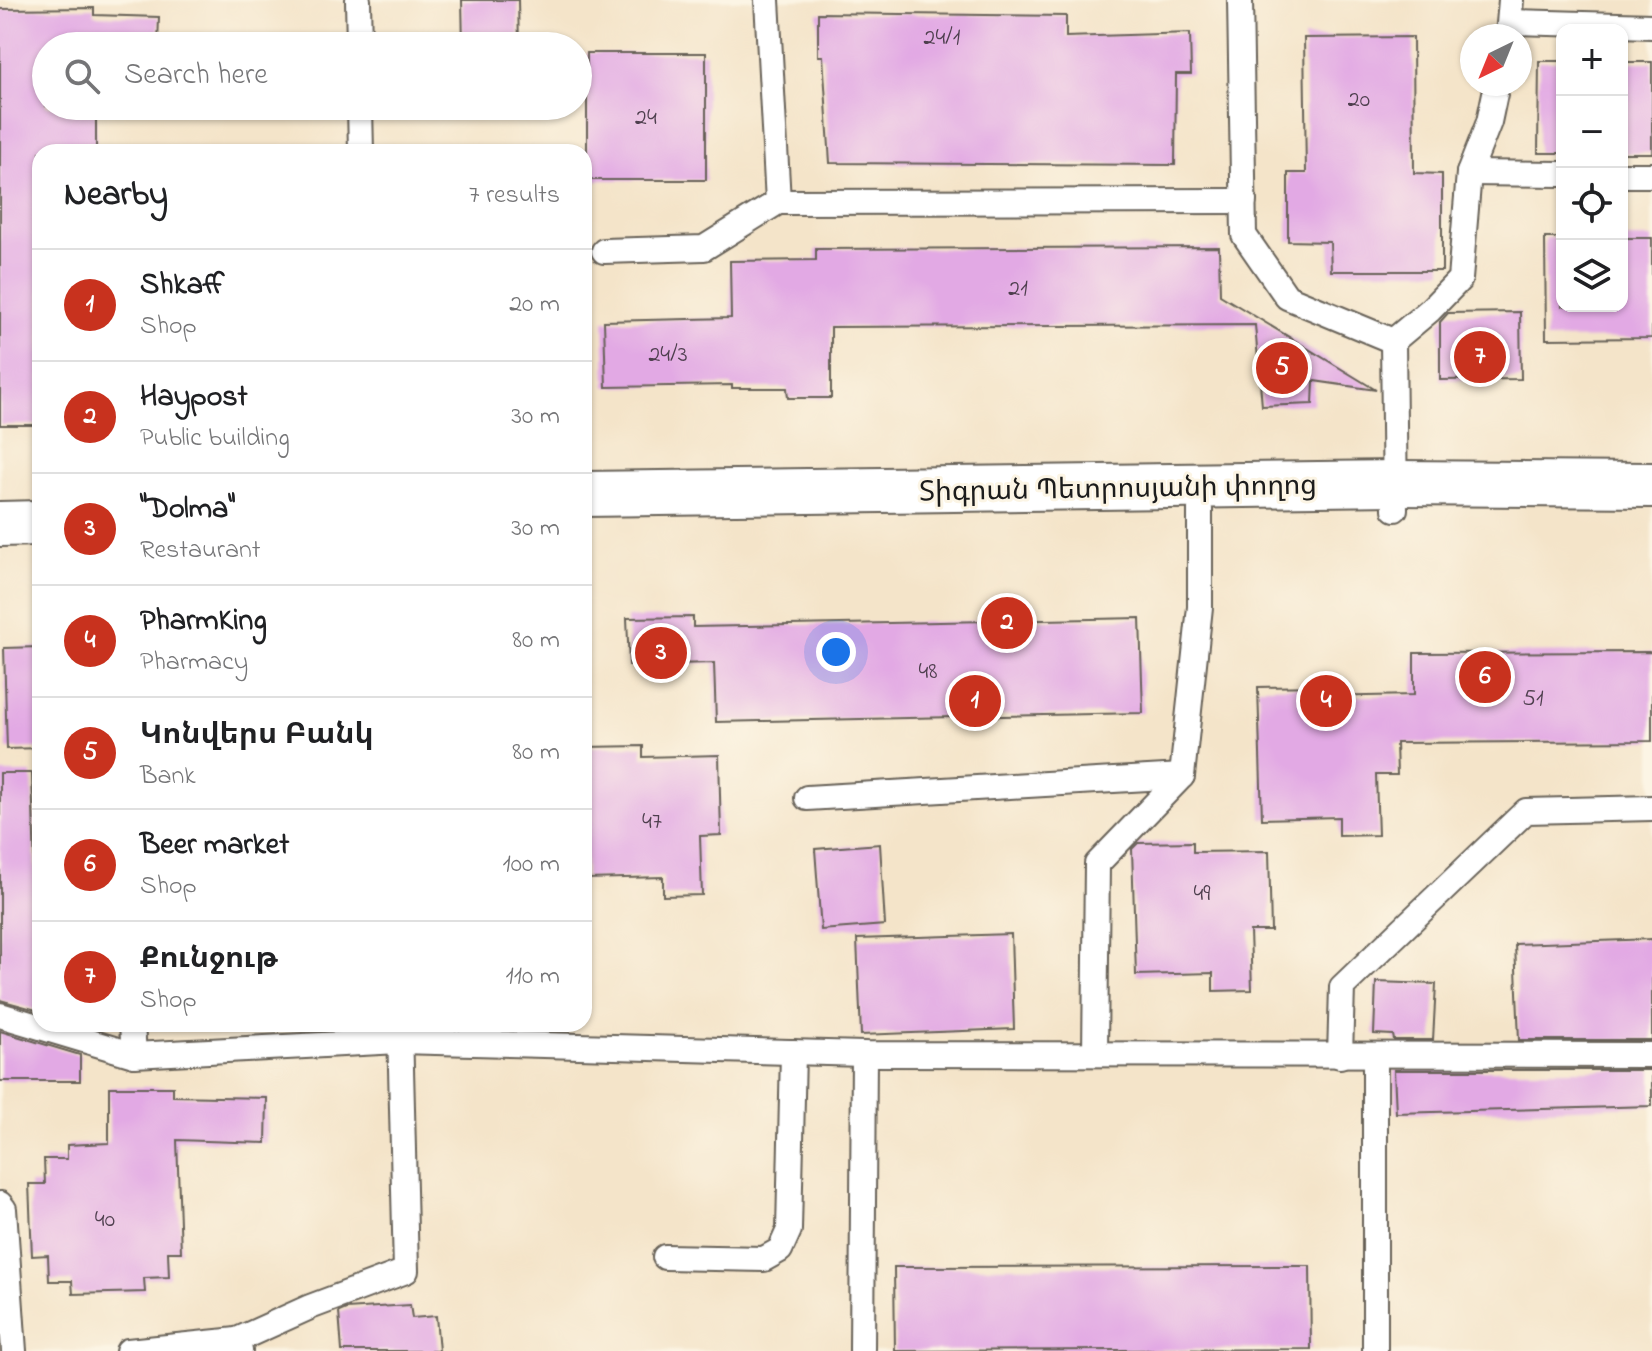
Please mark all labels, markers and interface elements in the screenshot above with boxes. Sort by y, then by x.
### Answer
house number: 24/1 [924,21,961,56]
north arrow [1460,24,1532,96]
map controls [1556,24,1628,312]
button: + [1556,24,1628,96]
search box [32,32,592,120]
icon: search [60,54,104,98]
text: Search here [124,54,268,98]
house number: 20 [1348,83,1370,118]
button: − [1556,96,1628,168]
house number: 24 [635,101,657,136]
button: locate [1556,168,1628,240]
text: Nearby [64,171,168,221]
text: 7 results [469,177,560,215]
button: layers [1556,240,1628,312]
text: Shkaff [140,264,224,308]
house number: 21 [1008,272,1028,307]
text: 1 [86,286,94,324]
text: 20 m [509,286,560,324]
text: Shop [140,308,197,346]
pin: 7 [1454,327,1506,387]
house number: 24/3 [648,338,688,373]
pin: 5 [1256,338,1308,398]
text: Haypost [140,376,248,420]
text: 2 [84,398,96,436]
text: 30 m [511,398,560,436]
text: Public building [140,420,290,458]
street label: Տիգրան Պետրոսյանի փողոց [919,467,1317,514]
text: "Dolma" [140,488,235,532]
text: 3 [85,510,95,548]
text: 30 m [511,510,560,548]
text: Restaurant [140,532,260,570]
pin: 2 [981,593,1033,653]
text: PharmKing [140,600,267,644]
text: 4 [85,622,95,660]
text: 80 m [512,622,560,660]
pin: 3 [635,623,687,683]
your location [816,632,856,672]
text: Pharmacy [140,644,248,682]
pin: 6 [1459,647,1511,707]
house number: 48 [919,655,937,690]
pin: 1 [949,671,1001,731]
pin: 4 [1300,671,1352,731]
house number: 51 [1522,682,1544,717]
text: Կոնվերս Բանկ [140,714,374,758]
text: 5 [83,734,97,772]
text: 80 m [512,734,560,772]
text: Bank [140,758,196,796]
house number: 47 [642,805,662,840]
text: Beer market [140,824,289,868]
text: 6 [84,846,96,884]
text: 100 m [503,846,560,884]
text: Shop [140,868,197,906]
house number: 49 [1193,877,1211,912]
text: Քունջութ [140,938,278,982]
text: 7 [85,958,95,996]
text: 110 m [506,958,560,996]
text: Shop [140,982,197,1020]
house number: 40 [95,1203,115,1238]

